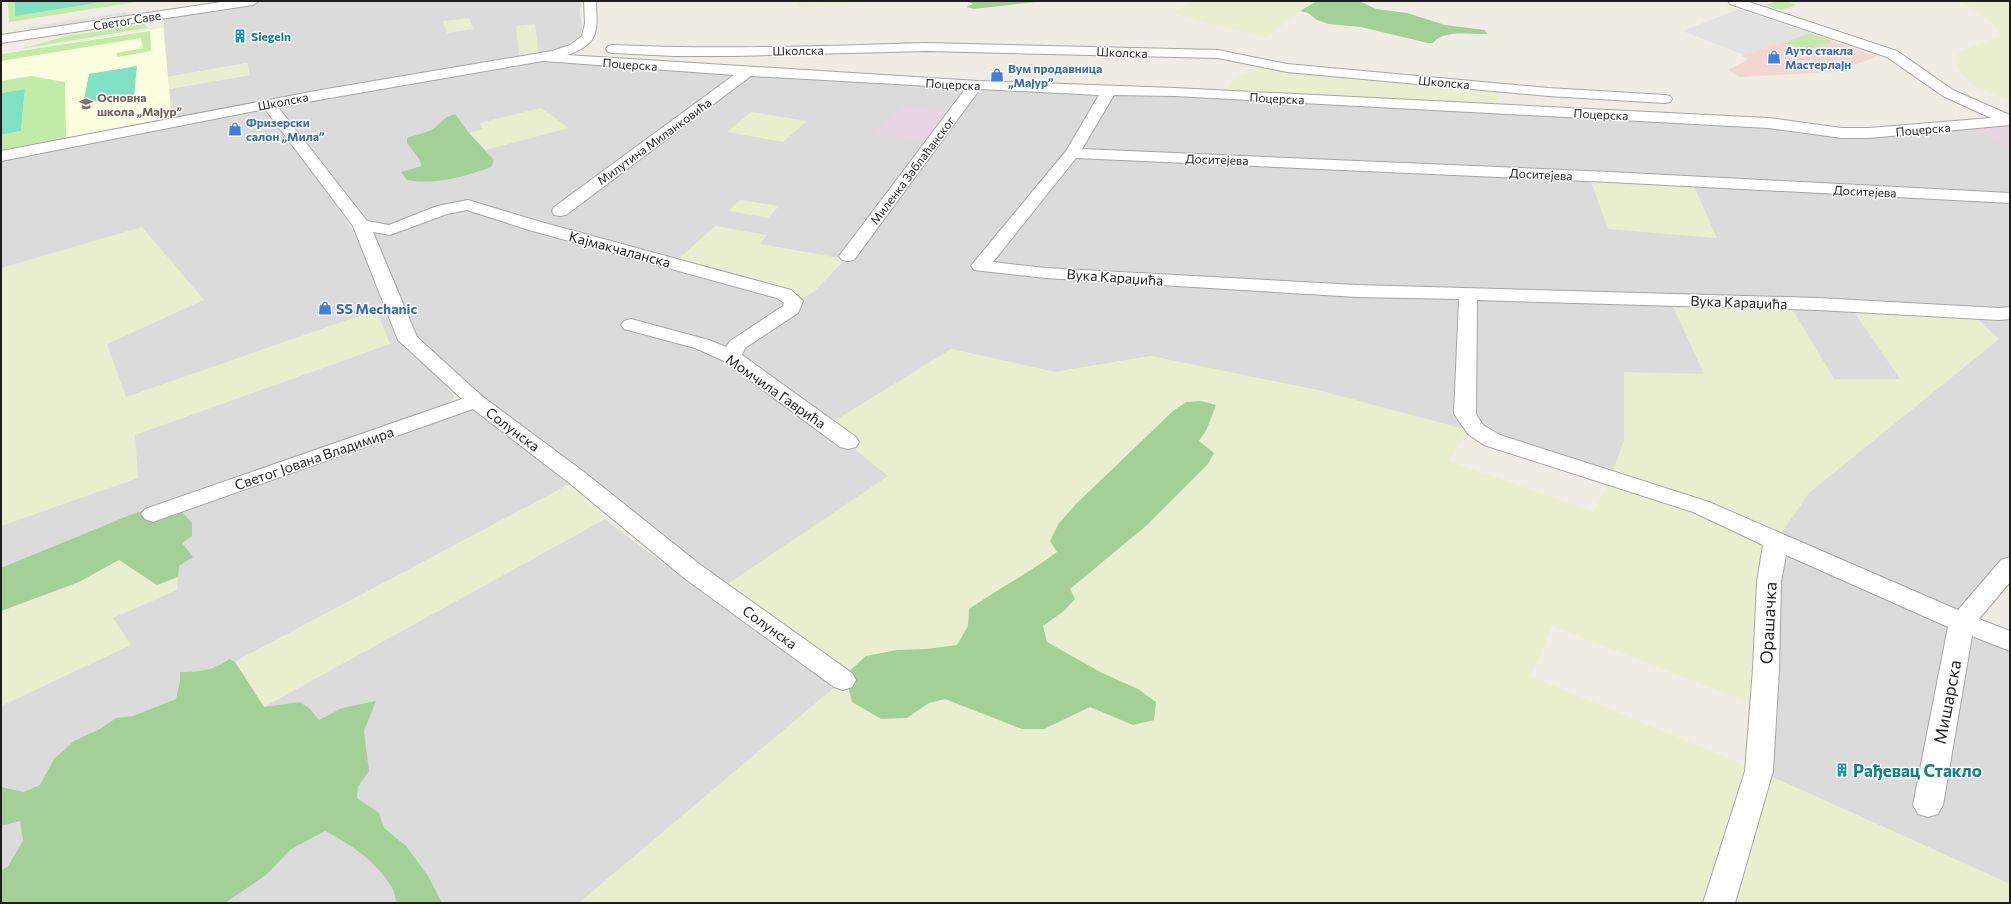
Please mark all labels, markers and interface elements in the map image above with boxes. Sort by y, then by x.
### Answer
street label: Светог Саве [92,8,162,32]
building icon: Siegeln [232,28,248,44]
place label: Siegeln [251,29,291,43]
street label: Школска [772,43,824,57]
place label: Ауто стакла Мастерлајн [1785,43,1853,71]
street label: Школска [1096,44,1148,60]
shop icon: Ауто стакла Мастерлајн [1766,49,1782,65]
street label: Поцерска [602,55,658,73]
place label: Вум продавница „Мајур” [1008,61,1102,89]
shop icon: Вум продавница „Мајур” [989,67,1005,83]
street label: Школска [1418,73,1470,91]
street label: Поцерска [925,76,981,92]
street label: Школска [256,89,310,113]
place label: Основна школа „Мајур” [97,90,183,118]
street label: Поцерска [1249,90,1305,106]
street label: Милутина Миланковића [594,95,714,187]
school or university icon: Основна школа „Мајур” [78,96,94,112]
street label: Поцерска [1573,106,1629,122]
street label: Миленка Заблаћанског [867,113,957,227]
place label: Фризерски салон „Мила” [246,115,325,143]
street label: Поцерска [1895,120,1951,138]
shop icon: Фризерски салон „Мила” [227,121,243,137]
street label: Доситејева [1185,151,1249,167]
street label: Доситејева [1509,165,1573,183]
street label: Доситејева [1833,182,1897,200]
street label: Кајмакчаланска [567,227,673,271]
street label: Вука Караџића [1066,265,1164,289]
street label: Вука Караџића [1690,292,1788,312]
shop icon: SS Mechanic [317,300,333,316]
place label: SS Mechanic [336,300,418,317]
street label: Момчила Гаврића [723,350,829,432]
street label: Солунска [483,403,543,455]
street label: Светог Јована Владимира [232,423,396,493]
street label: Орашачка [1755,581,1781,665]
street label: Солунска [740,602,800,652]
street label: Мишарска [1929,658,1965,746]
place label: Рађевац Стакло [1853,760,1982,781]
building icon: Рађевац Стакло [1834,762,1850,778]

